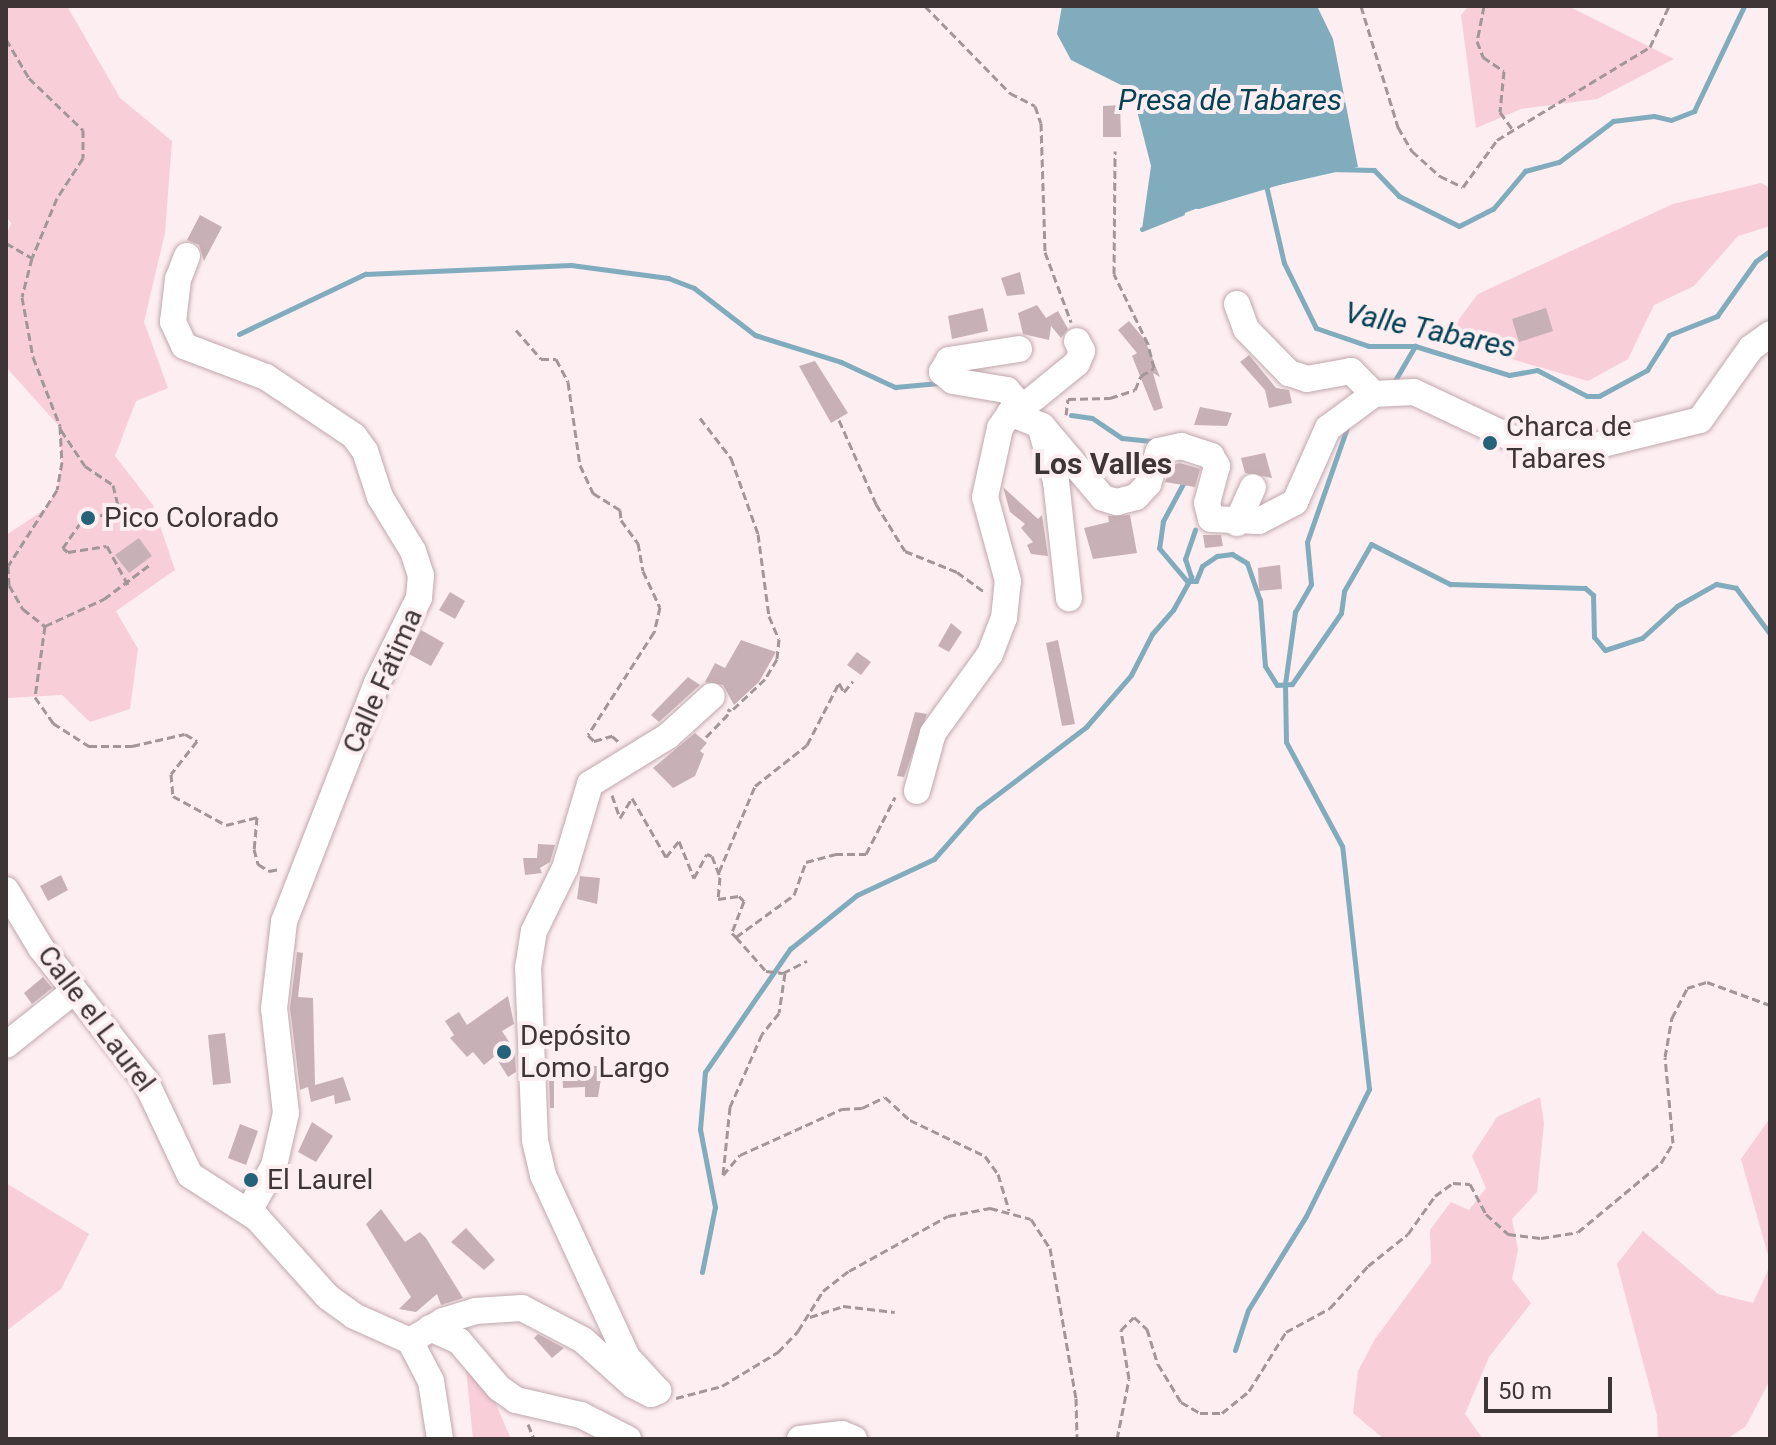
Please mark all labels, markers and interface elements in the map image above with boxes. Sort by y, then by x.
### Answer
water label: Presa de Tabares [1118,82,1342,118]
water label: Valle Tabares [1341,294,1519,366]
place label: Charca de Tabares [1506,410,1632,476]
marker: Charca de Tabares [1481,434,1499,452]
district label: Los Valles [1034,446,1172,482]
place label: Pico Colorado [104,501,279,535]
marker: Pico Colorado [79,509,97,527]
street label: Calle Fátima [336,603,430,759]
street label: Calle el Laurel [30,939,162,1099]
place label: Depósito Lomo Largo [520,1019,670,1085]
marker: Depósito Lomo Largo [495,1043,513,1061]
place label: El Laurel [267,1163,373,1197]
marker: El Laurel [242,1171,260,1189]
scale bar [1488,1361,1616,1411]
text: 50 m [1498,1377,1552,1405]

